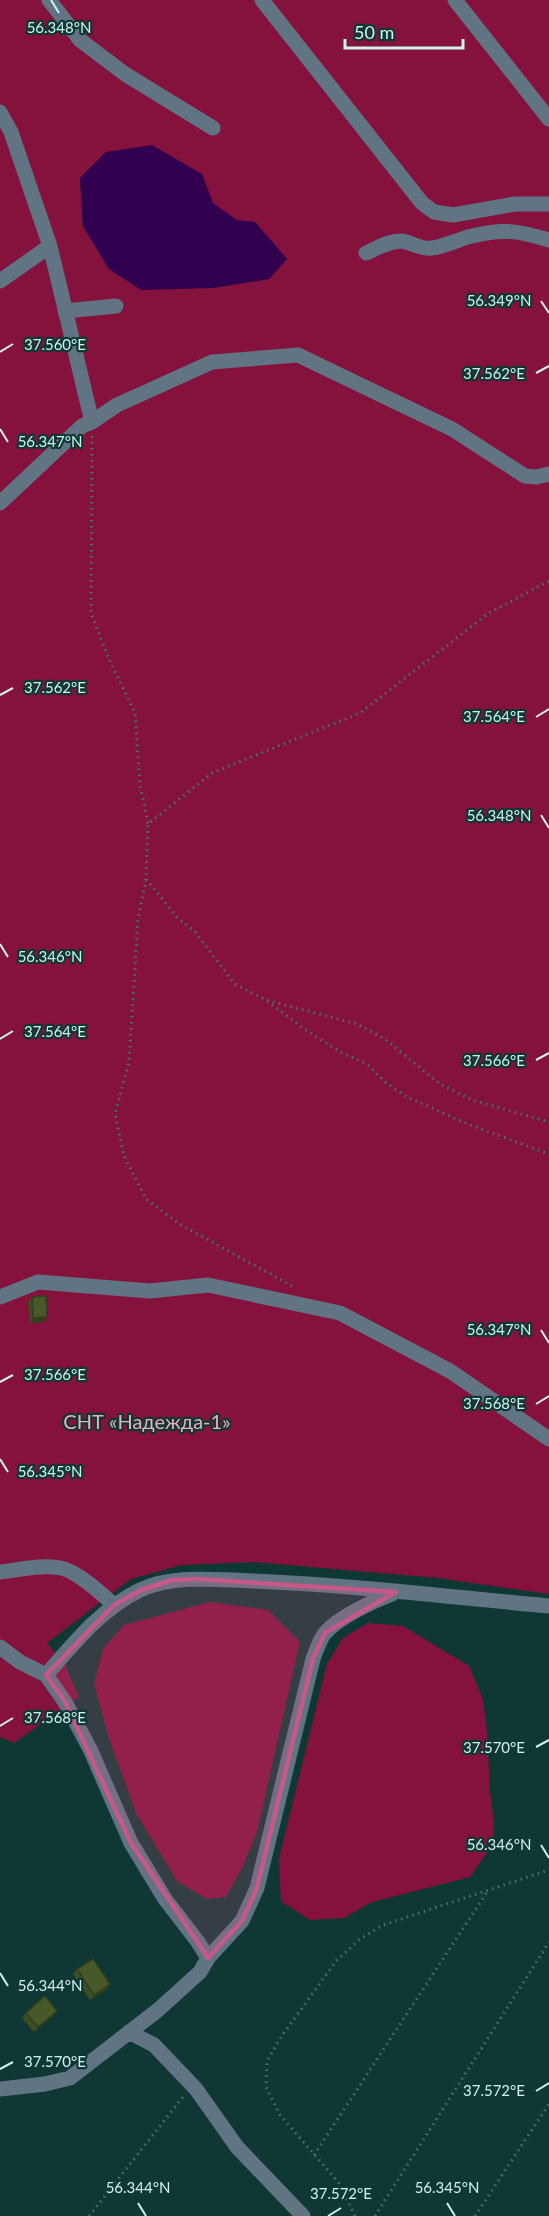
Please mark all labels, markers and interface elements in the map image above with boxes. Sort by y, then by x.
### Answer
scale bar [345,12,464,50]
text: 56.348°N [27,18,91,36]
text: 50 m [354,21,394,43]
text: 56.349°N [467,291,531,309]
text: 37.560°E [24,335,86,353]
text: 37.562°E [463,364,525,382]
text: 56.347°N [18,432,82,450]
text: 37.562°E [24,678,86,696]
text: 37.564°E [463,707,525,725]
text: 56.348°N [467,806,531,824]
text: 56.346°N [18,947,82,965]
text: 37.564°E [24,1022,86,1040]
text: 37.566°E [463,1051,525,1069]
text: 56.347°N [467,1320,531,1338]
text: 37.566°E [24,1365,86,1383]
text: 37.568°E [463,1394,525,1412]
park label: СНТ «Надежда-1» [63,1409,231,1433]
text: 56.345°N [18,1462,82,1480]
text: 37.568°E [24,1708,86,1726]
text: 37.570°E [463,1738,525,1756]
text: 56.346°N [467,1835,531,1853]
text: 56.344°N [18,1976,82,1994]
text: 37.570°E [24,2052,86,2070]
text: 37.572°E [463,2081,525,2099]
text: 56.344°N [106,2178,170,2196]
text: 56.345°N [415,2178,479,2196]
text: 37.572°E [310,2184,372,2202]

